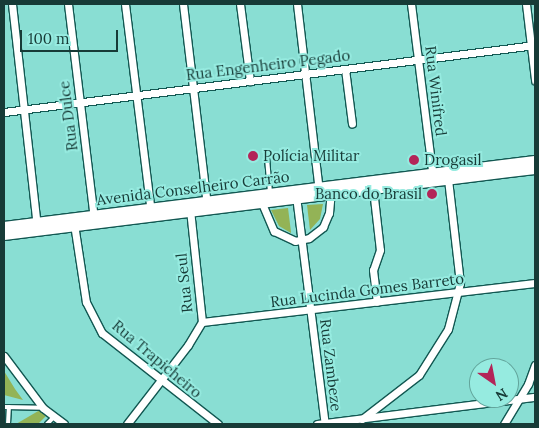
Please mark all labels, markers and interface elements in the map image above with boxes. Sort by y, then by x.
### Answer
scale bar [22,20,120,52]
text: 100 m [28,29,69,48]
street label: Rua Winifred [422,45,450,137]
street label: Rua Engenheiro Pegado [185,46,351,84]
street label: Rua Dulce [55,80,81,152]
place label: Polícia Militar [263,147,359,165]
marker: Polícia Militar [247,150,259,162]
place label: Drogasil [424,151,482,169]
marker: Drogasil [408,154,420,166]
street label: Avenida Conselheiro Carrão [95,167,291,209]
place label: Banco do Brasil [315,185,422,203]
marker: Banco do Brasil [426,188,438,200]
street label: Rua Seul [172,252,196,314]
street label: Rua Lucinda Gomes Barreto [269,269,465,311]
street label: Rua Trapicheiro [109,316,205,402]
street label: Rua Zambeze [316,318,346,412]
north arrow [469,358,519,408]
text: N [492,384,511,405]

